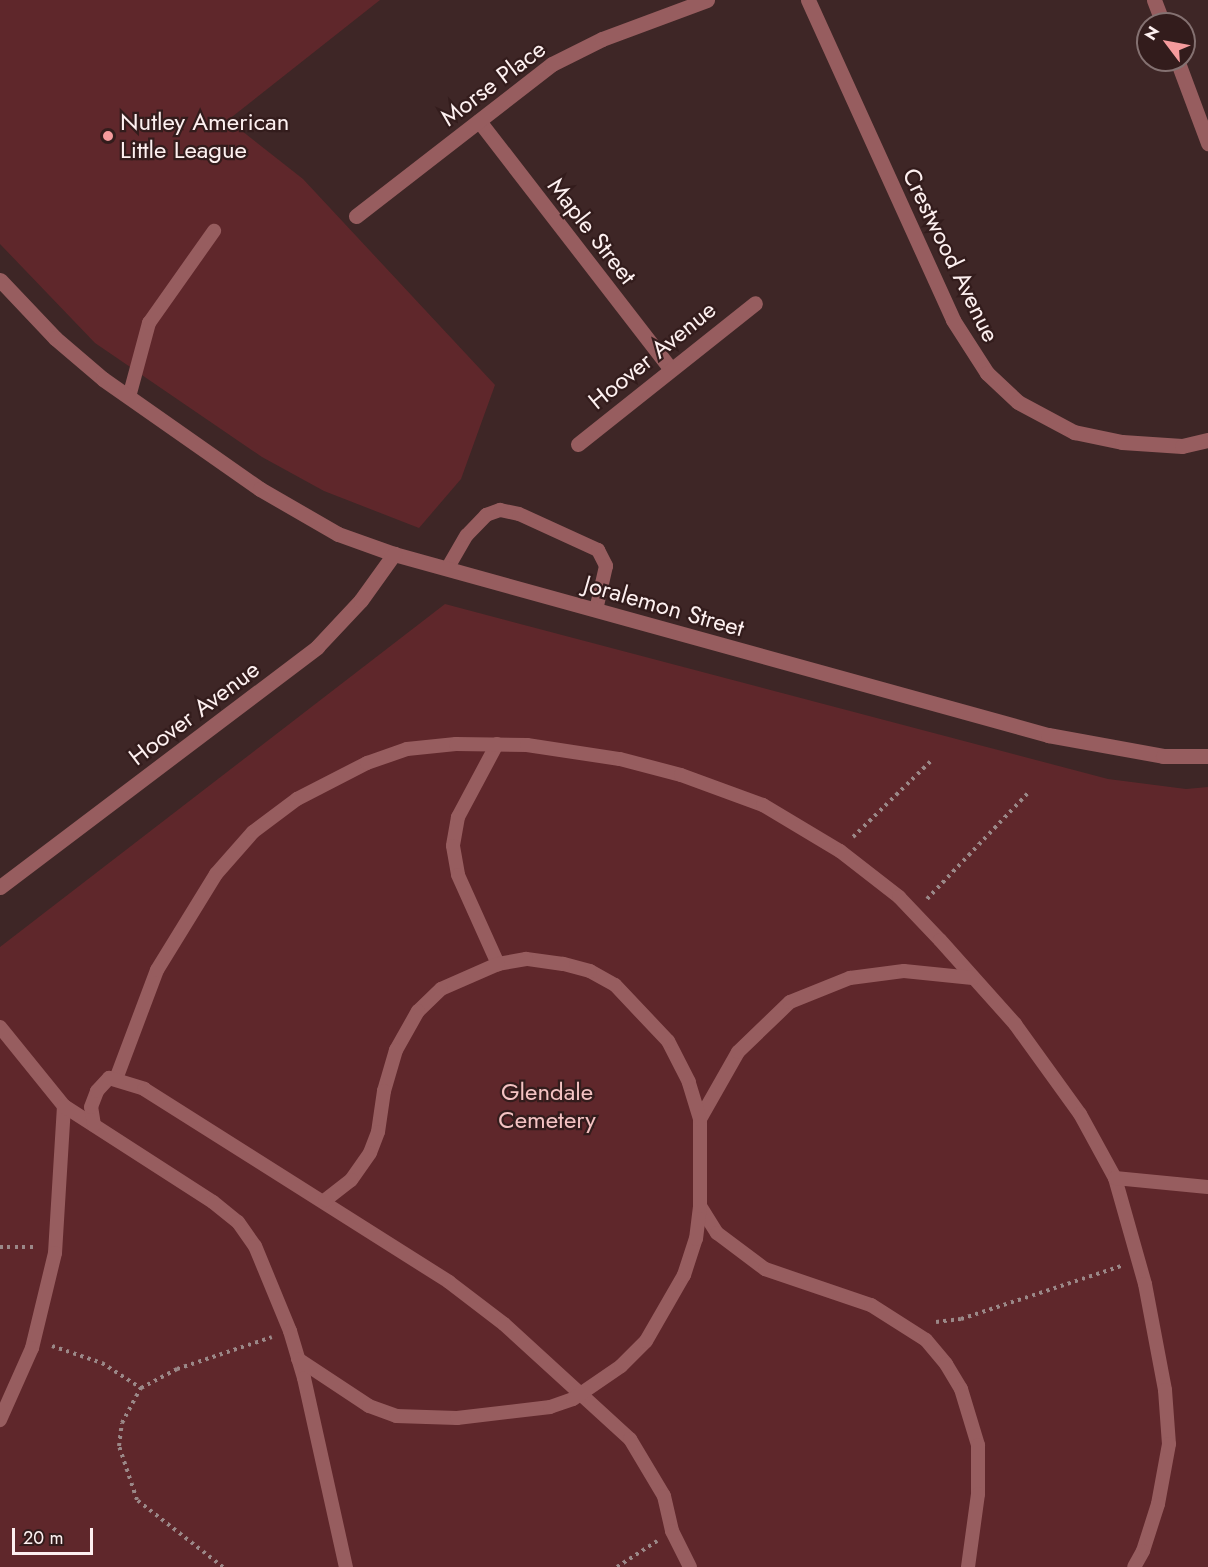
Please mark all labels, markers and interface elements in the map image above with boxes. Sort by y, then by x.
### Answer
north arrow [1136,12,1196,72]
text: N [1139,22,1165,45]
street label: Morse Place [435,34,551,132]
place label: Nutley American Little League [120,108,289,164]
marker: Nutley American Little League [101,129,115,143]
street label: Crestwood Avenue [896,163,1006,347]
street label: Maple Street [542,172,642,290]
street label: Hoover Avenue [582,295,722,415]
street label: Joralemon Street [581,569,747,643]
street label: Hoover Avenue [123,655,265,771]
park label: Glendale Cemetery [498,1078,596,1134]
scale bar [15,1516,96,1554]
text: 20 m [23,1525,63,1551]

